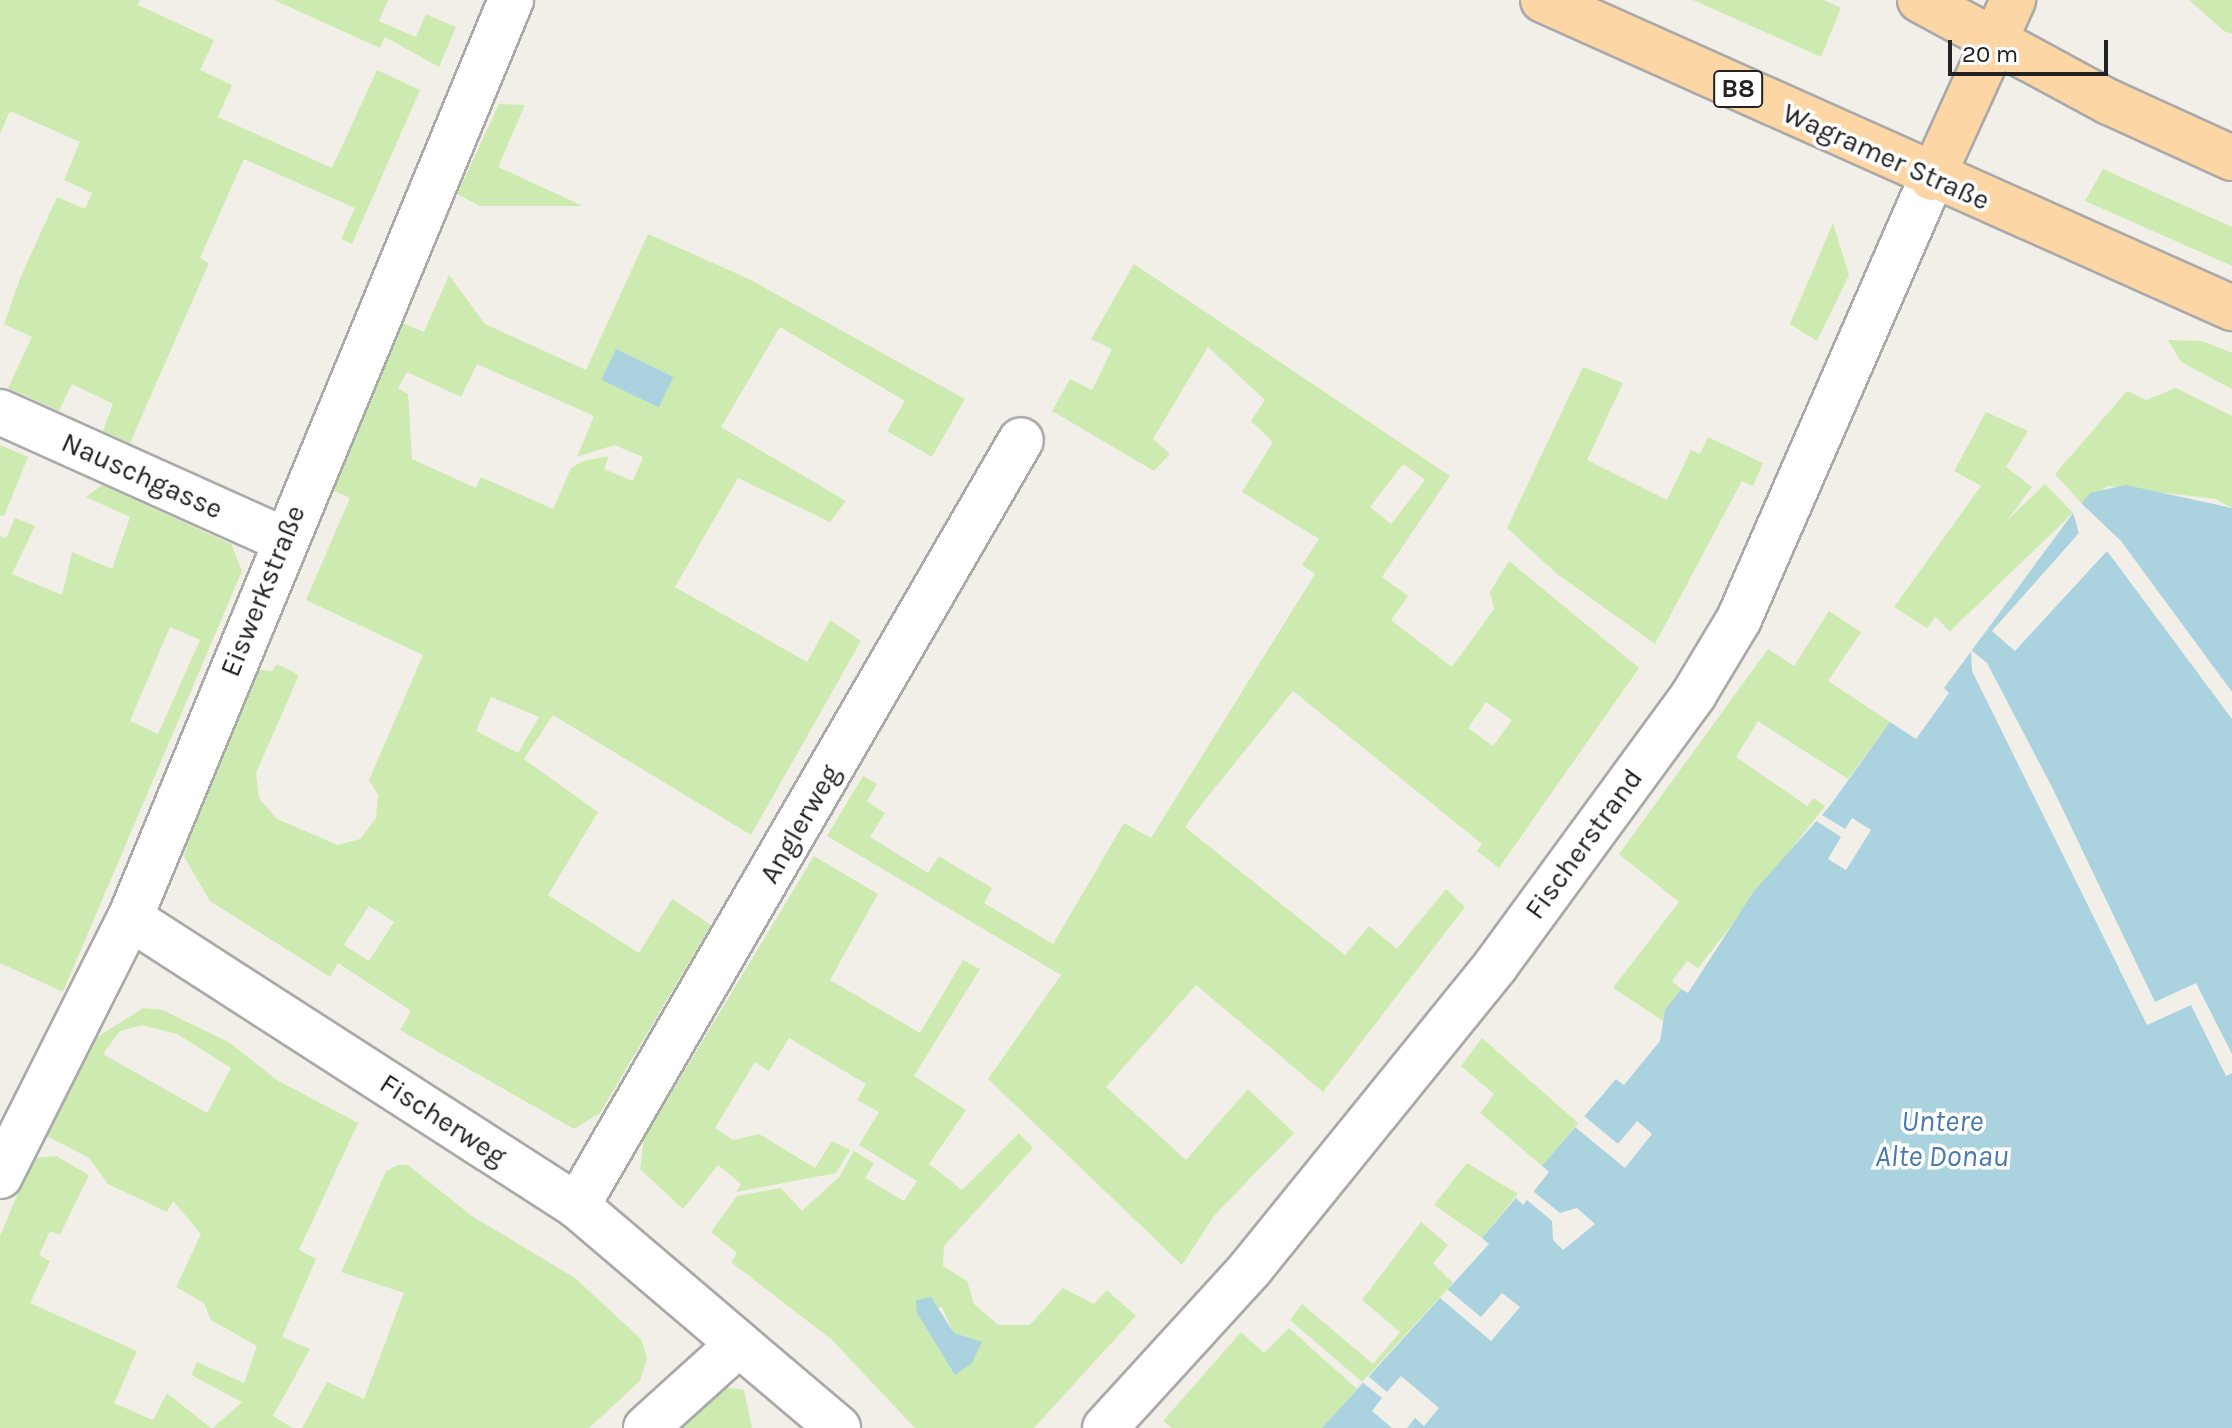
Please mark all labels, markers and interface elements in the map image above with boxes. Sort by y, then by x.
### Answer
scale bar [1952,24,2112,74]
text: 20 m [1962,40,2018,68]
road number: B8 [1712,67,1764,111]
street label: Wagramer Straße [1777,96,1995,218]
street label: Nauschgasse [56,426,228,526]
street label: Eiswerkstraße [213,500,313,682]
street label: Anglerweg [753,759,847,889]
street label: Fischerstrand [1518,762,1650,926]
street label: Fischerweg [373,1067,513,1173]
water label: Untere Alte Donau [1875,1103,2009,1174]

